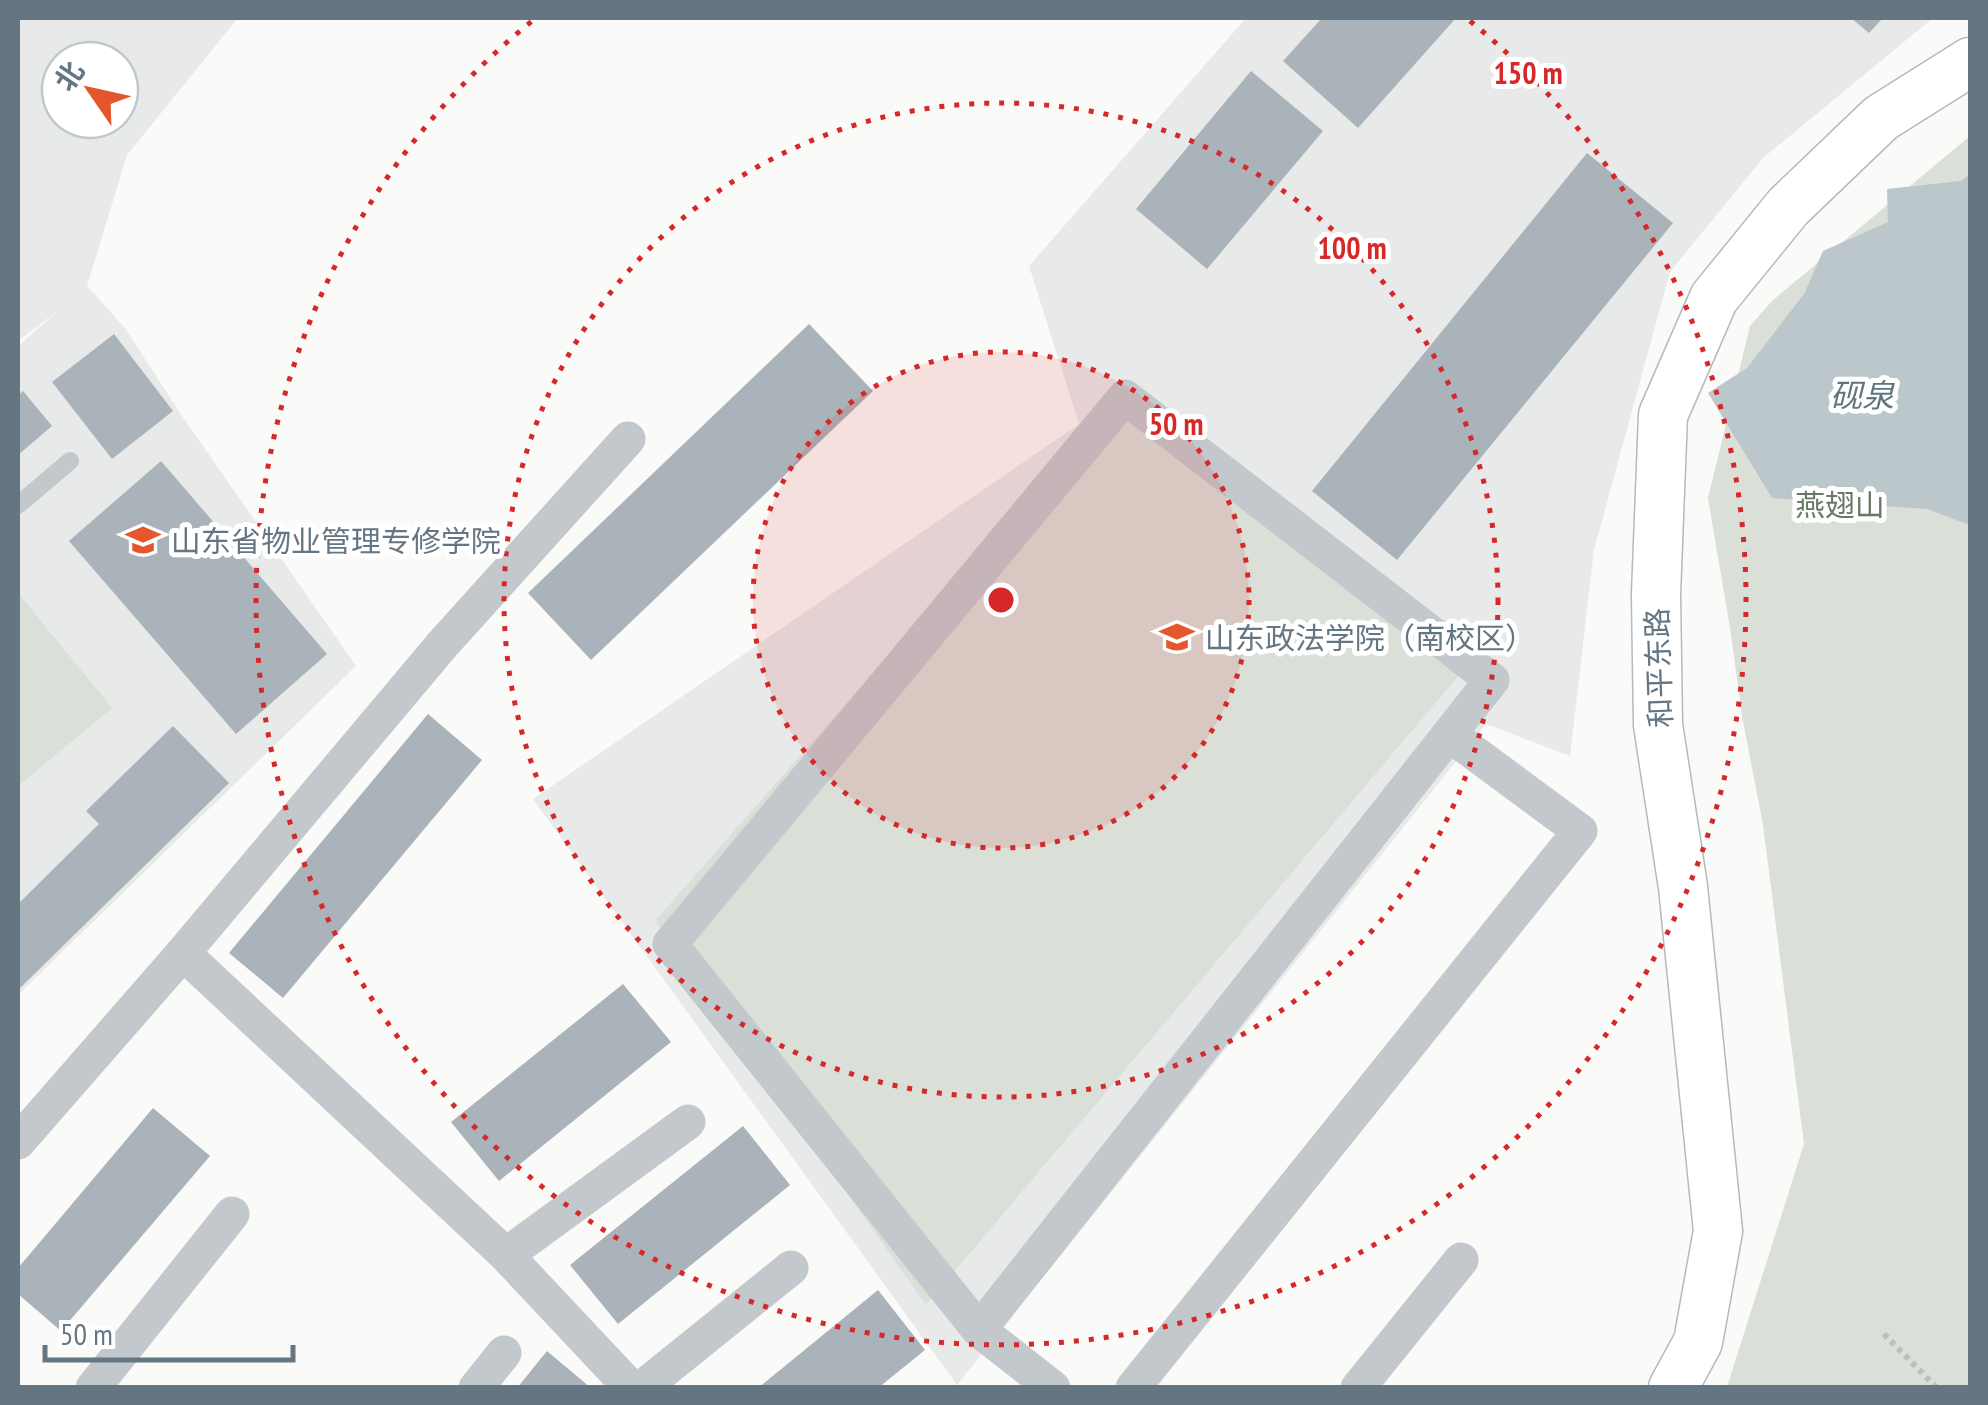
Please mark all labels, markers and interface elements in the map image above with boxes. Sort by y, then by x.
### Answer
north arrow [40,40,140,140]
text: 150 m [1493,53,1563,92]
text: 北 [46,54,92,98]
text: 100 m [1317,228,1387,267]
water label: 砚泉 [1830,374,1895,416]
text: 50 m [1149,404,1203,443]
park label: 燕翅山 [1795,485,1885,524]
school or university icon: 山东省物业管理专修学院 [124,521,162,559]
place label: 山东省物业管理专修学院 [171,521,501,560]
centre of rings [983,582,1019,618]
street label: 和平东路 [1636,607,1680,729]
school or university icon: 山东政法学院（南校区） [1158,618,1196,656]
place label: 山东政法学院（南校区） [1205,618,1535,657]
scale bar [45,1300,292,1362]
text: 50 m [60,1314,113,1353]

